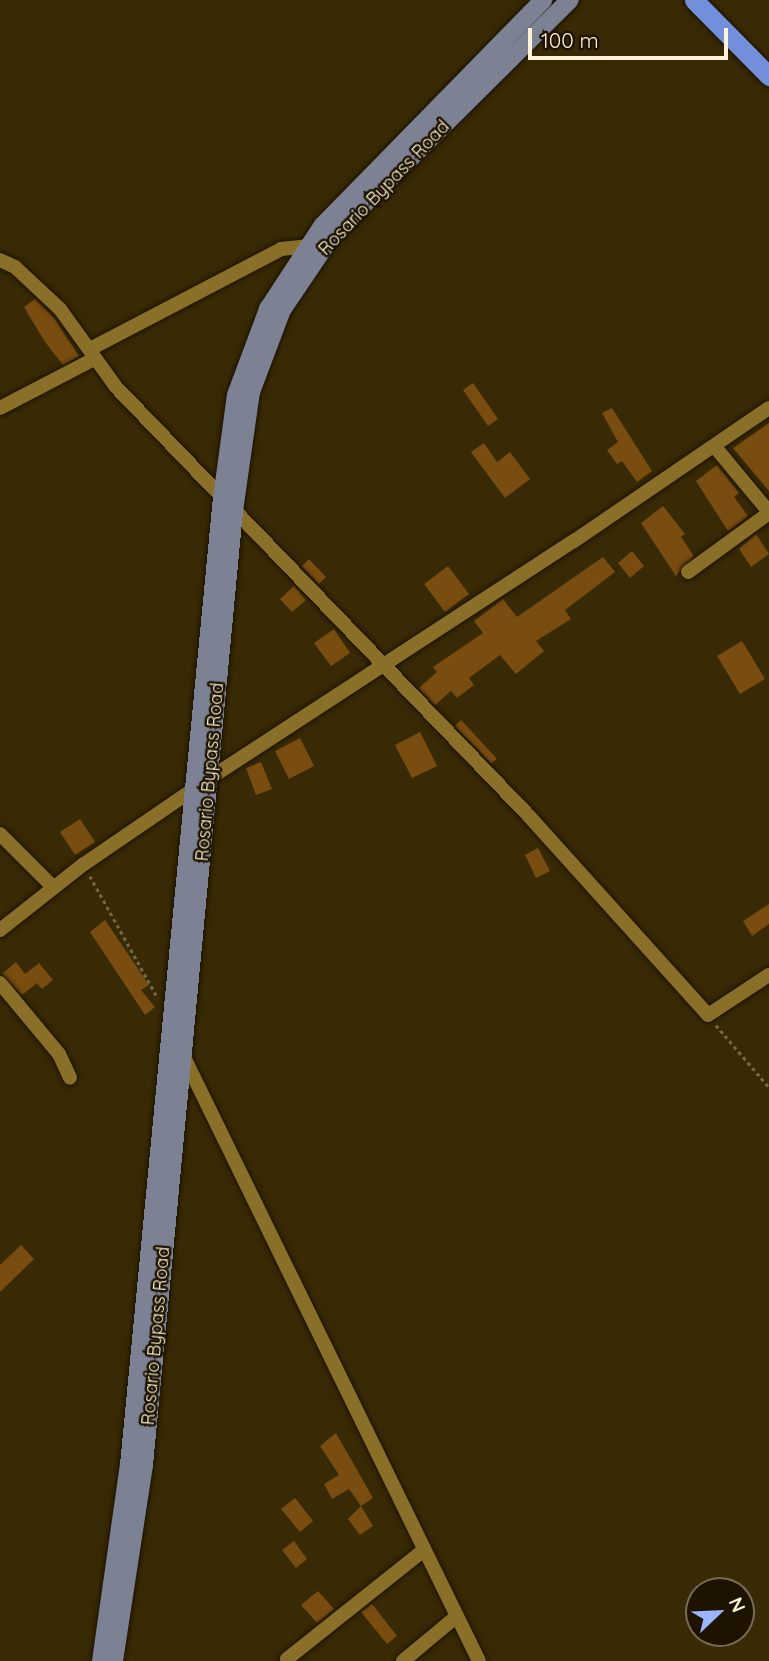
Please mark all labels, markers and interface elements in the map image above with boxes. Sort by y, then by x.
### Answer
scale bar [531,14,730,58]
text: 100 m [541,27,599,53]
street label: Rosario Bypass Road [314,116,454,260]
street label: Rosario Bypass Road [191,682,229,862]
street label: Rosario Bypass Road [137,1246,175,1426]
north arrow [685,1577,755,1647]
text: N [724,1593,751,1616]

